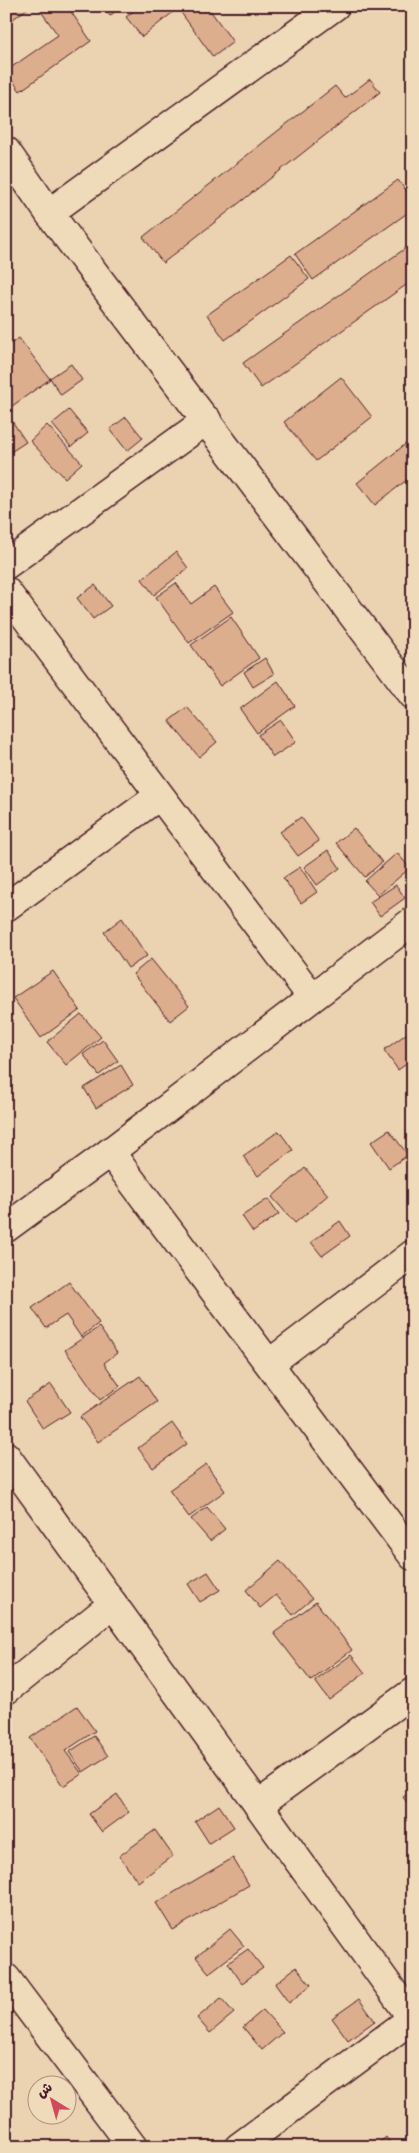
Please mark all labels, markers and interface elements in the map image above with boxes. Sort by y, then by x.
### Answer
north arrow [28,2076,78,2126]
text: ش [33,2078,56,2101]

